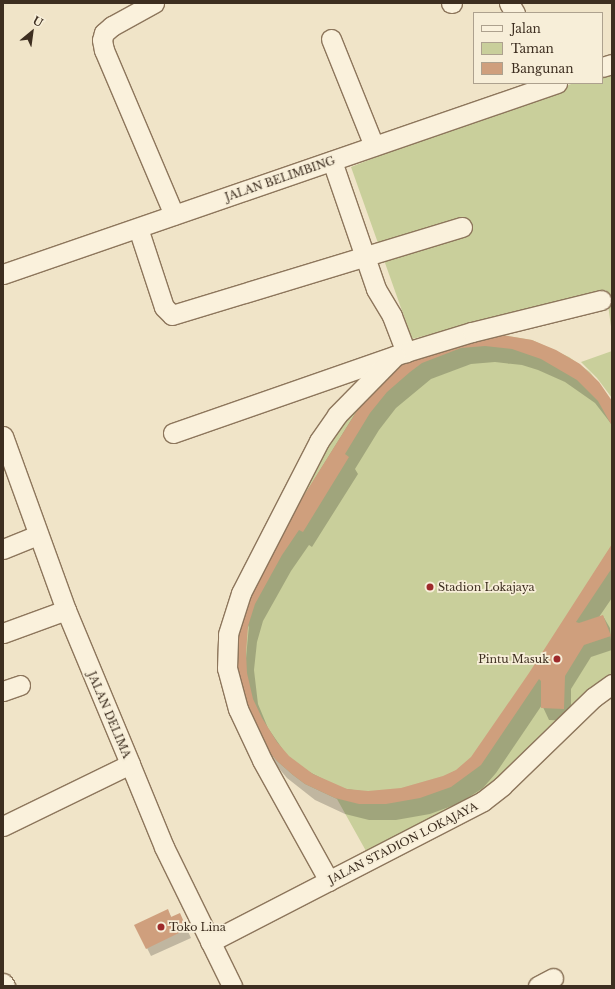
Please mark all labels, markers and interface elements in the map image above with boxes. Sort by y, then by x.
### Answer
north arrow [12,12,52,52]
legend [473,12,603,84]
text: U [30,13,45,30]
text: Jalan [511,21,541,36]
text: Taman [511,41,554,56]
text: Bangunan [511,61,574,76]
street label: JALAN BELIMBING [223,154,337,204]
place label: Stadion Lokajaya [438,580,535,594]
marker: Stadion Lokajaya [425,582,435,592]
place label: Pintu Masuk [478,652,549,666]
marker: Pintu Masuk [552,654,562,664]
street label: JALAN DELIMA [85,670,133,760]
street label: JALAN STADION LOKAJAYA [326,799,480,887]
place label: Toko Lina [169,920,226,934]
marker: Toko Lina [156,922,166,932]

